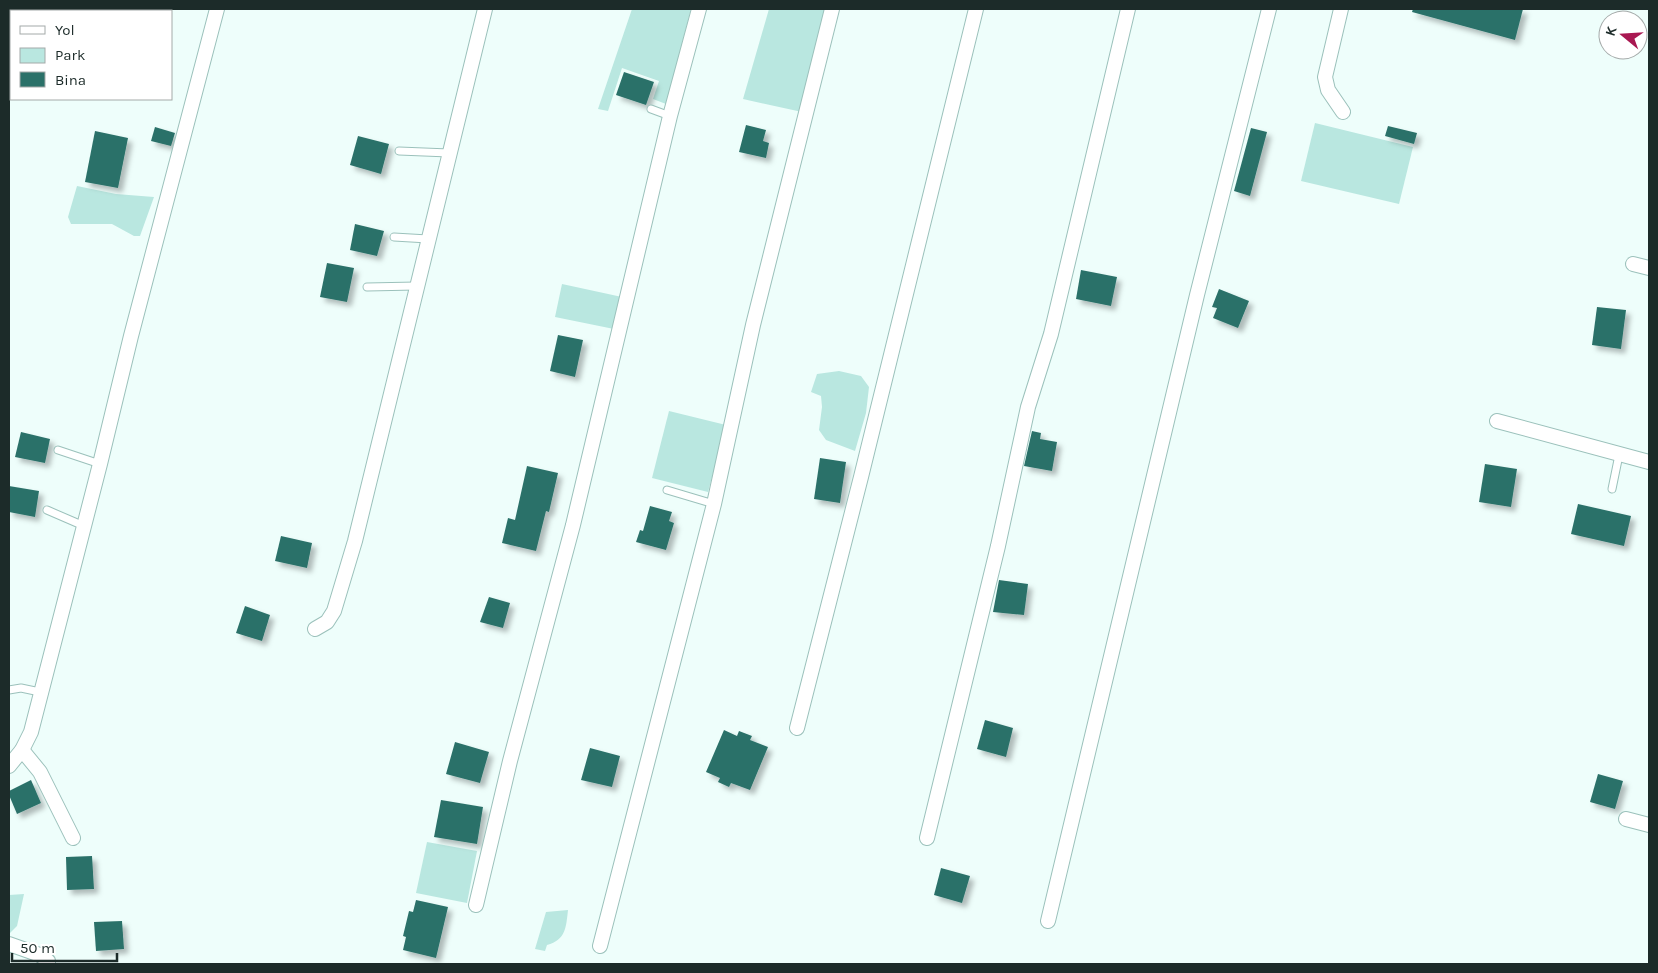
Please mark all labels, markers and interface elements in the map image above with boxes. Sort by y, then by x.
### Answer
legend [10,10,172,100]
north arrow [1598,10,1648,60]
text: Yol [55,21,75,39]
text: K [1602,23,1621,38]
text: Park [55,46,85,64]
text: Bina [55,71,86,89]
scale bar [12,930,118,962]
text: 50 m [20,939,55,957]

